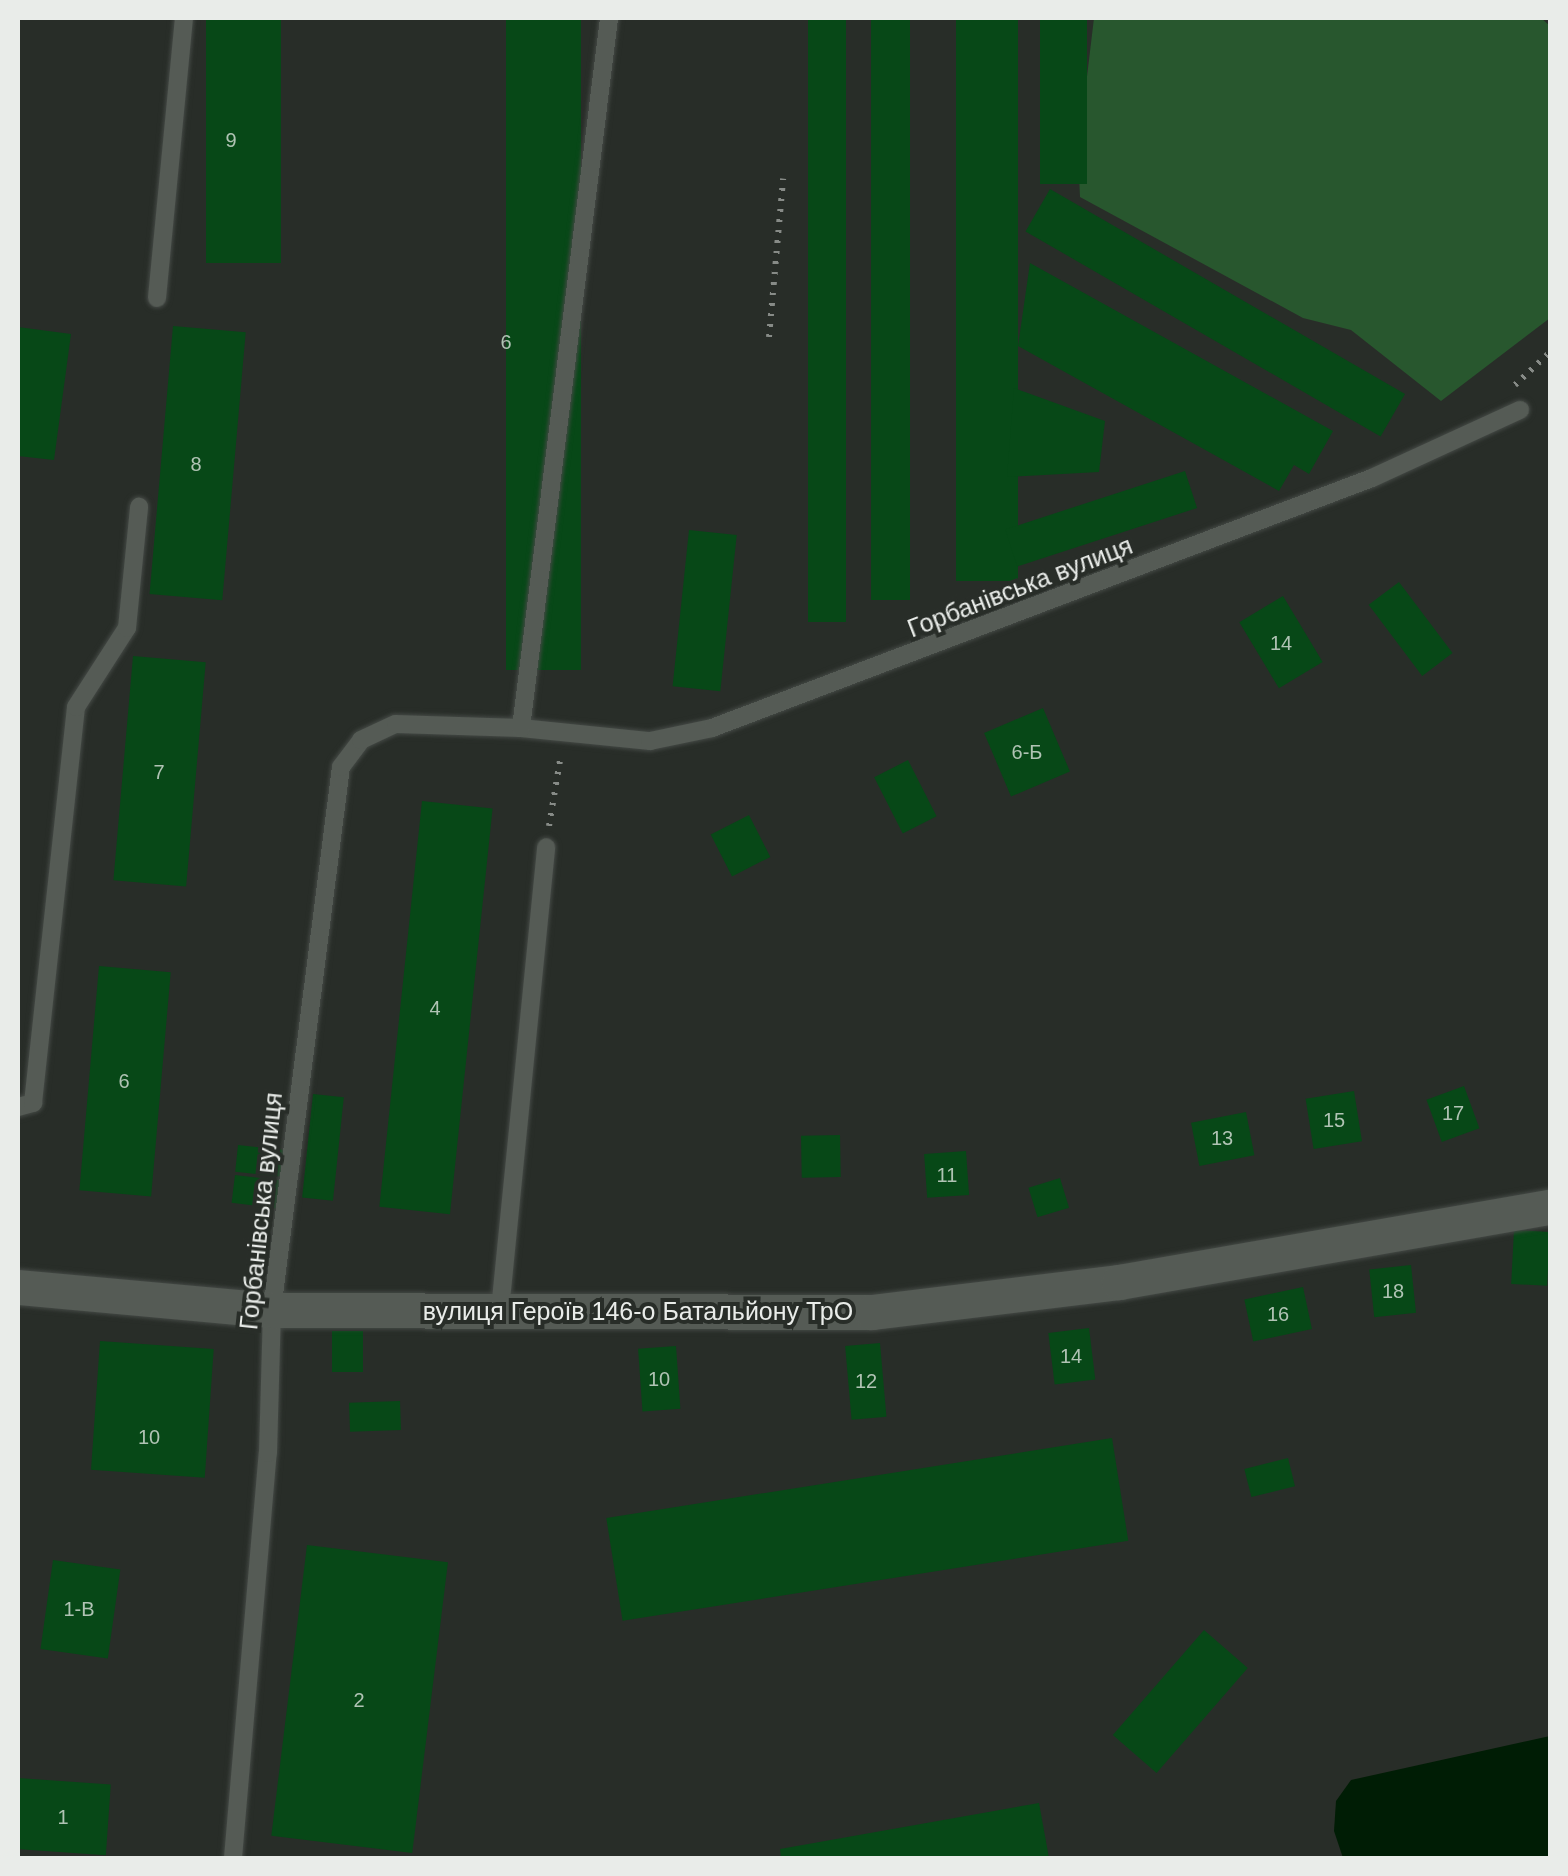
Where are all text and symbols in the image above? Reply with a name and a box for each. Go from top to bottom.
house number: 9 [225,128,237,152]
house number: 6 [500,330,512,354]
house number: 8 [190,452,202,476]
street label: Горбанівська вулиця [903,530,1137,644]
house number: 14 [1270,631,1292,655]
house number: 6-Б [1012,740,1042,764]
house number: 7 [153,760,165,784]
house number: 4 [429,996,441,1020]
house number: 6 [118,1069,130,1093]
street label: Горбанівська вулиця [234,1091,288,1331]
house number: 17 [1442,1101,1464,1125]
house number: 15 [1323,1108,1345,1132]
house number: 13 [1211,1126,1233,1150]
house number: 11 [937,1163,957,1187]
house number: 18 [1382,1279,1404,1303]
street label: вулиця Героїв 146-о Батальйону ТрО [423,1296,853,1326]
house number: 16 [1267,1302,1289,1326]
house number: 14 [1060,1344,1082,1368]
house number: 10 [648,1367,670,1391]
house number: 12 [855,1369,877,1393]
house number: 10 [138,1425,160,1449]
house number: 1-В [63,1597,95,1621]
house number: 2 [353,1688,365,1712]
house number: 1 [57,1805,69,1829]

